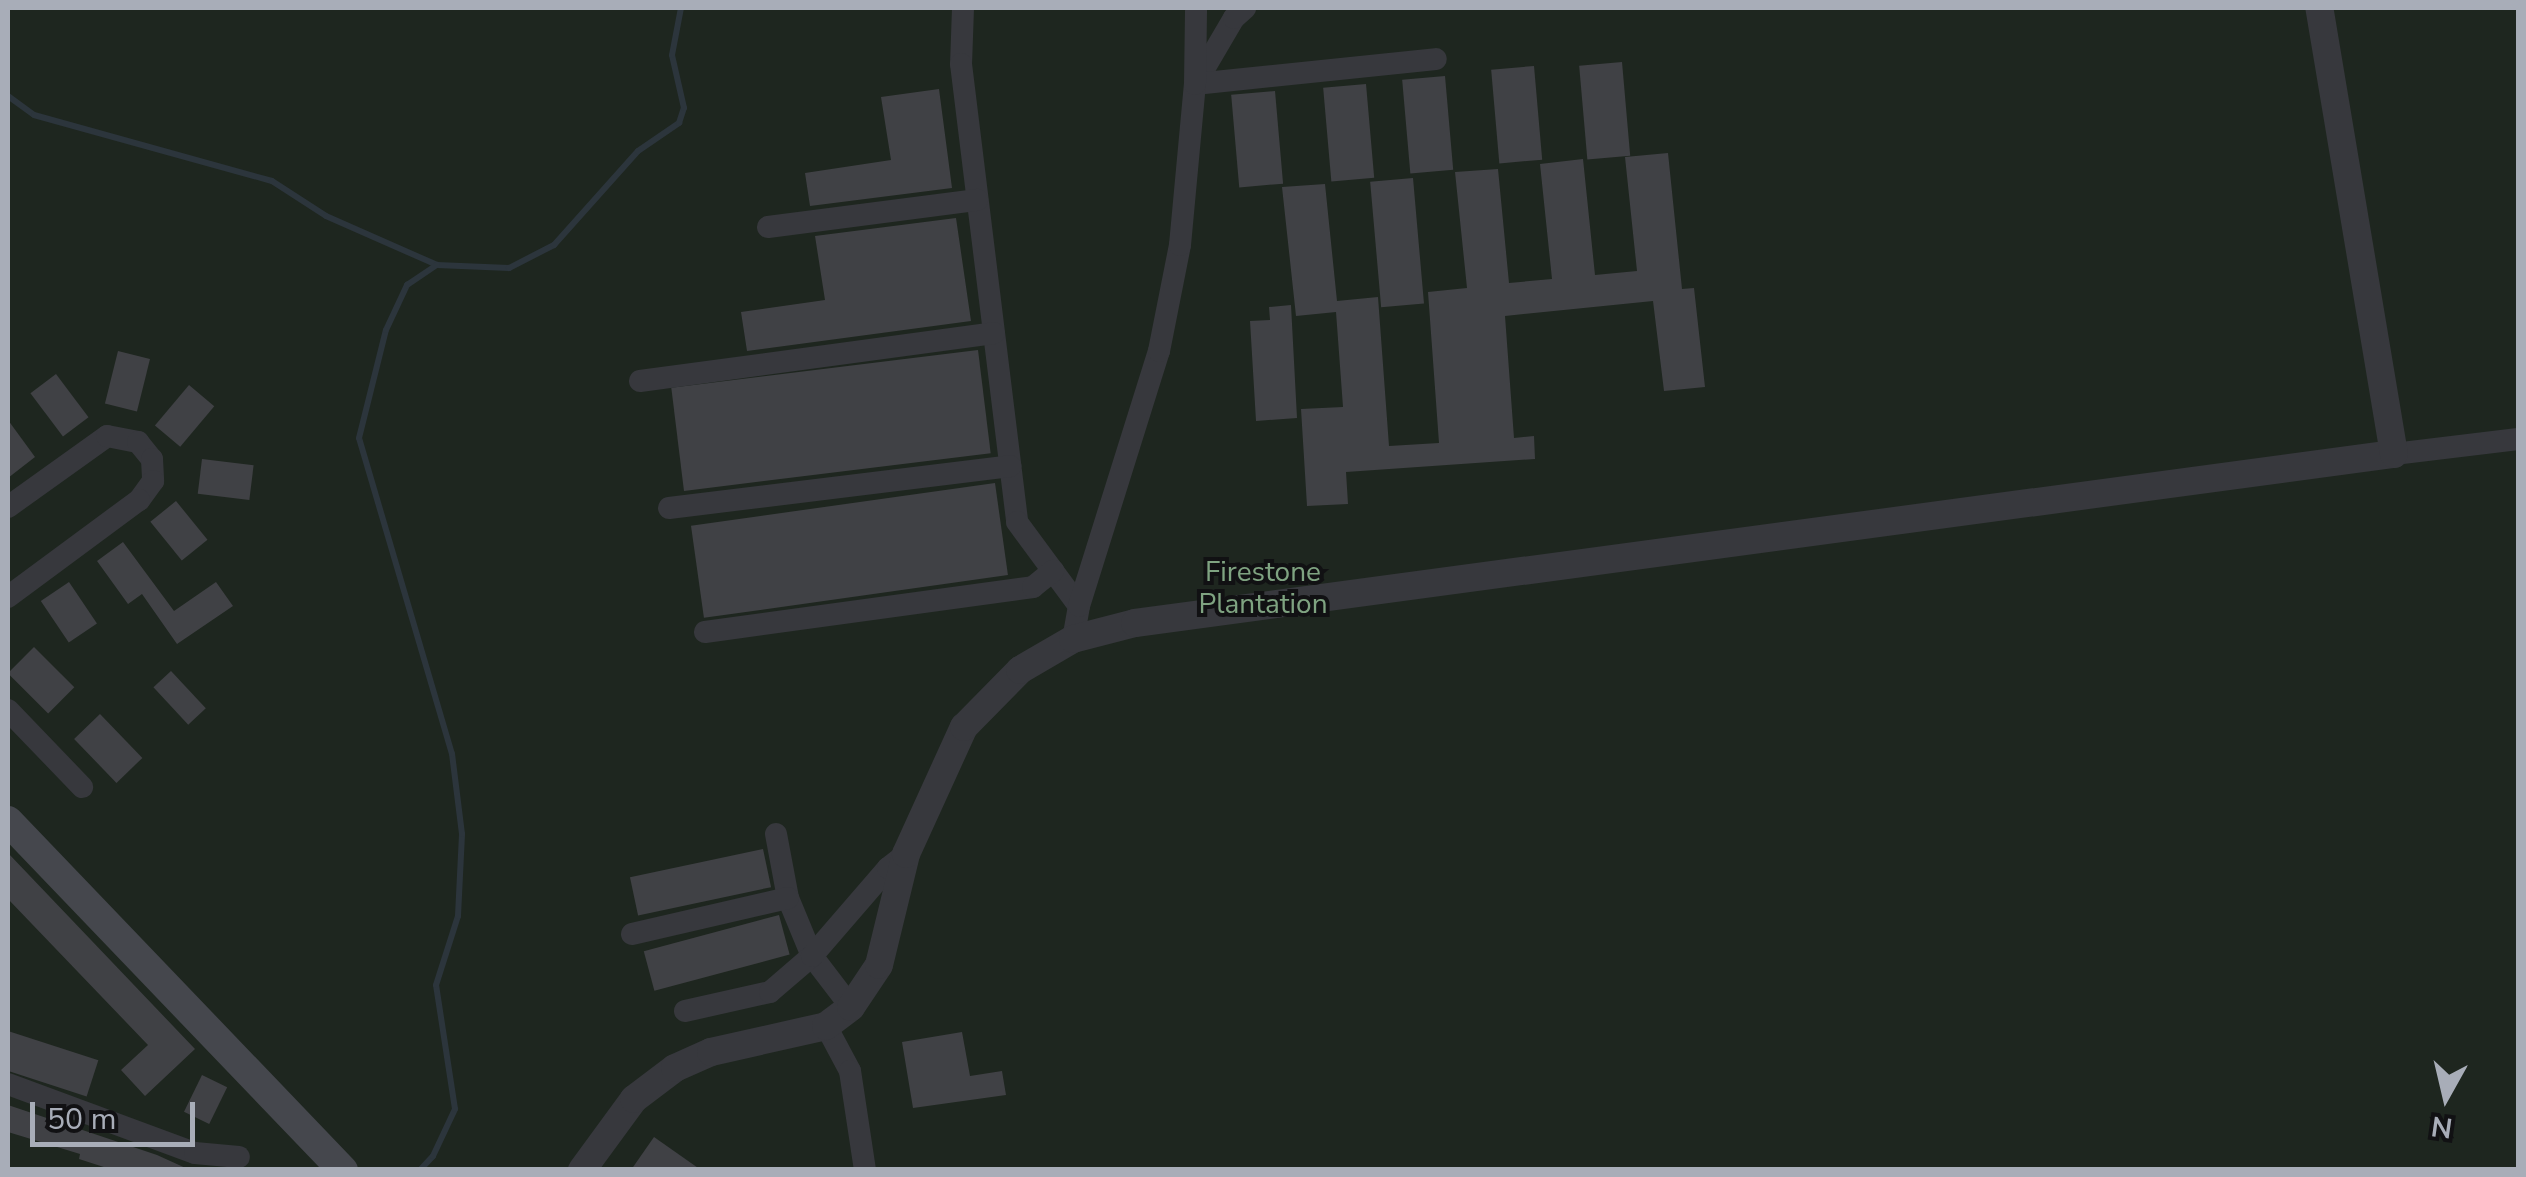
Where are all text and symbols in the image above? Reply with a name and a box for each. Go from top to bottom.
park label: Firestone Plantation [1198,555,1328,621]
north arrow [2396,1047,2496,1147]
scale bar [35,1082,200,1144]
text: 50 m [47,1099,116,1140]
text: N [2429,1106,2455,1147]

